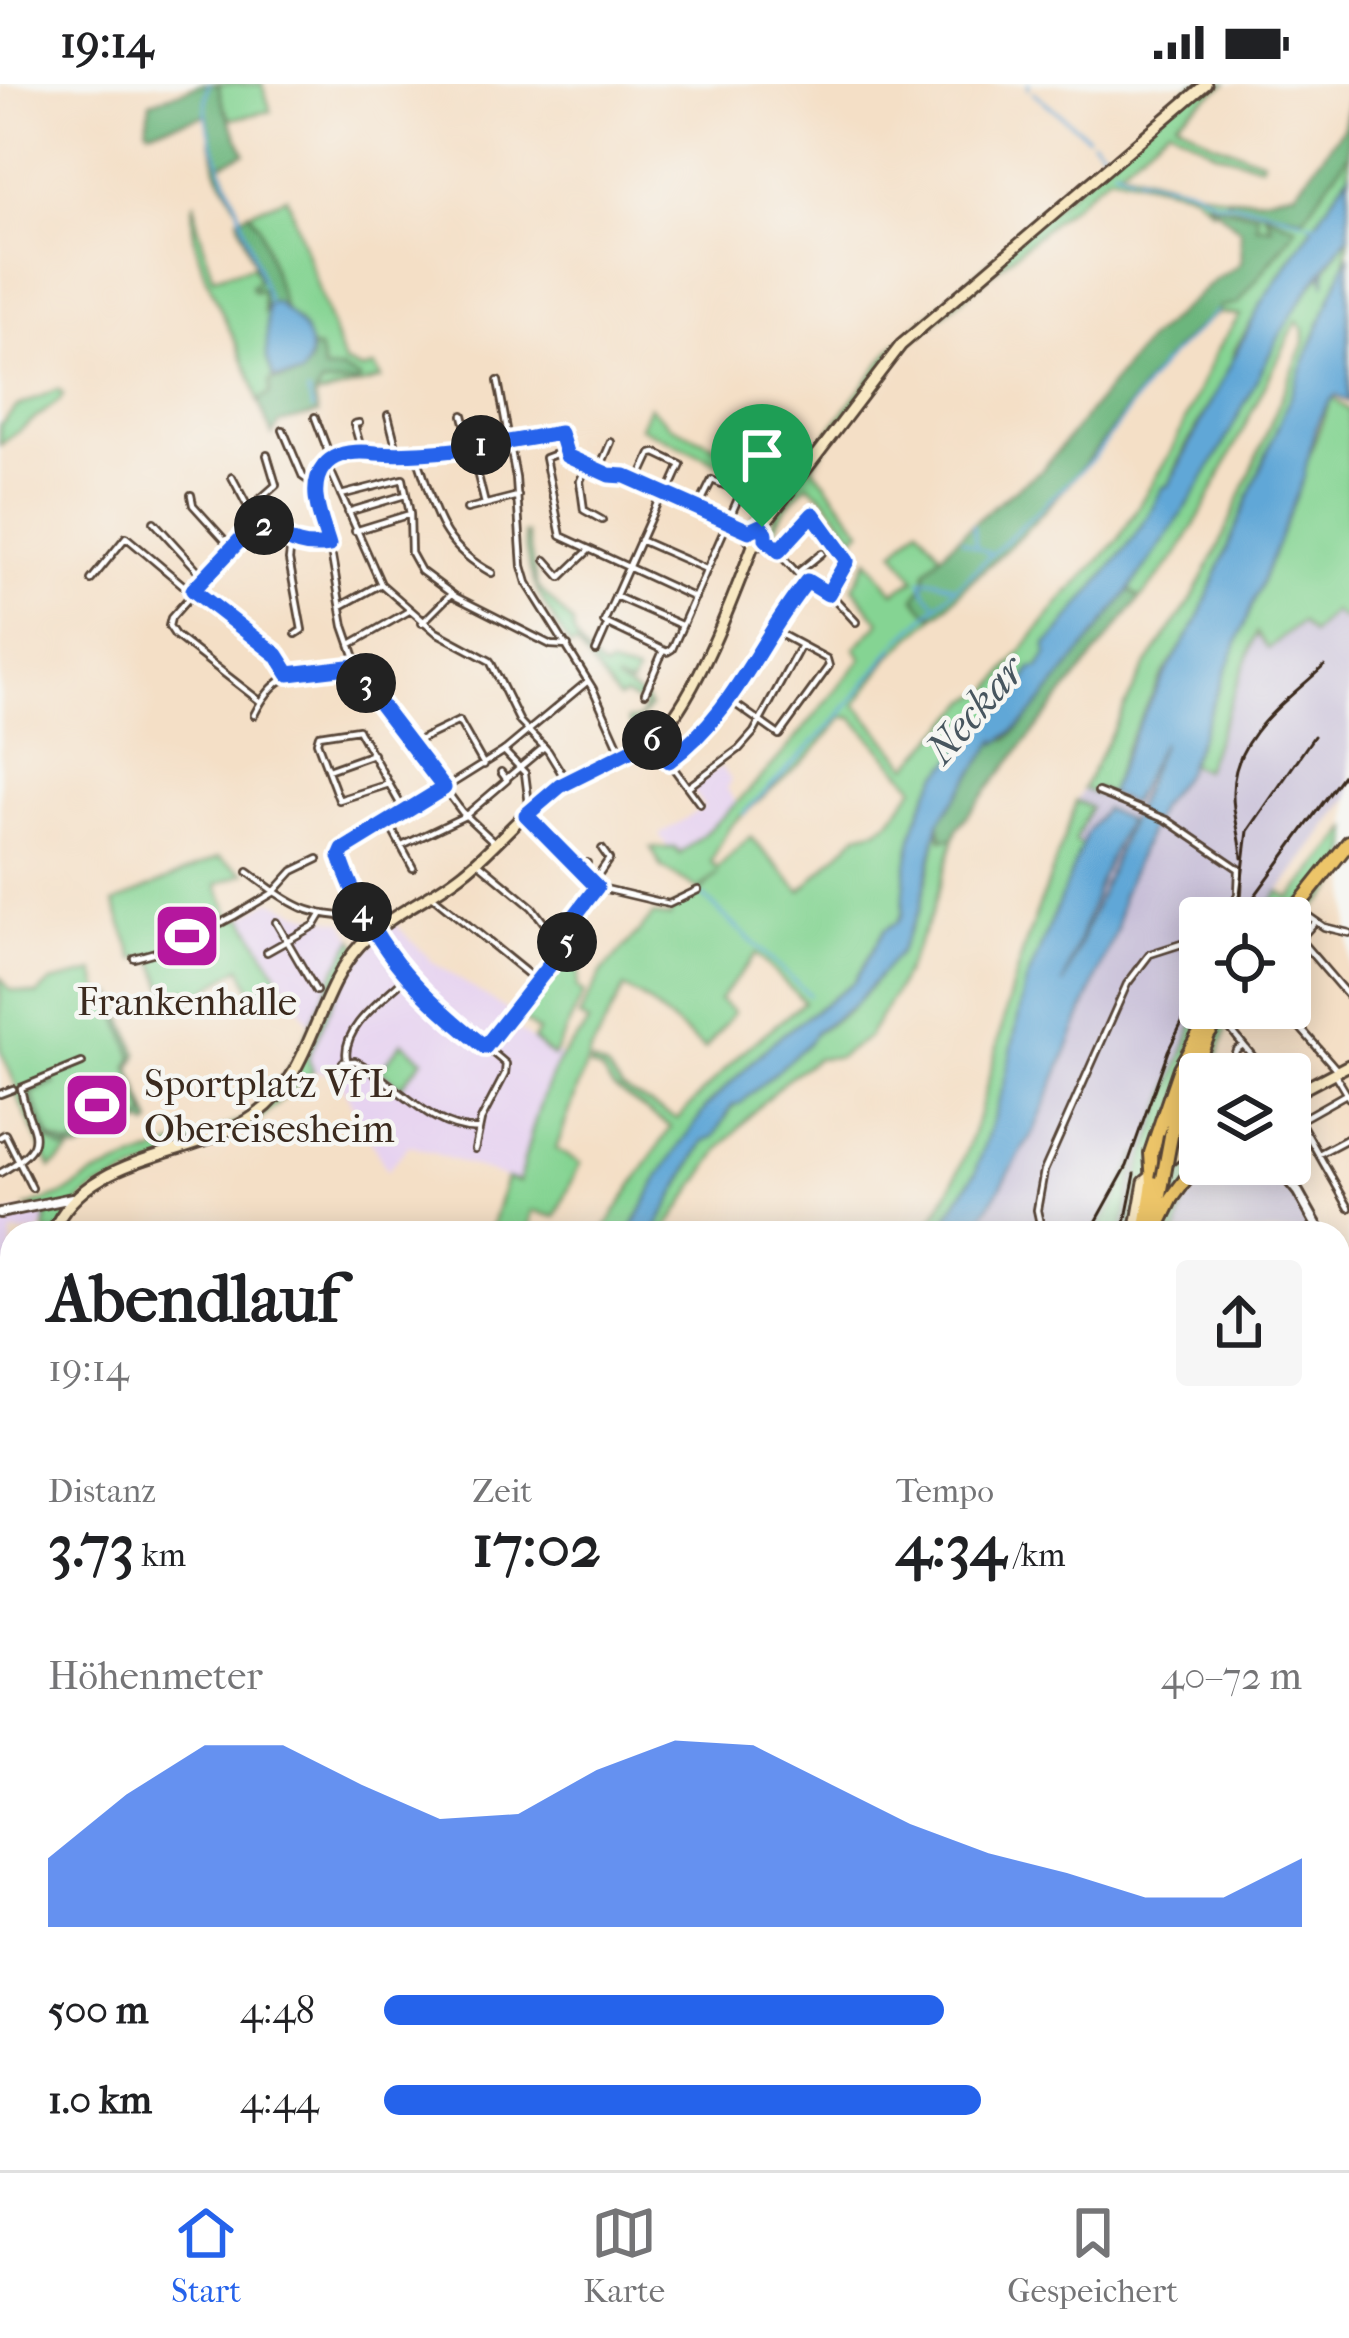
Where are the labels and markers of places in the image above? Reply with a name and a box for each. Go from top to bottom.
pin [711,404,813,527]
pin: 1 [451,415,511,475]
pin: 2 [234,495,294,555]
pin: 3 [336,653,396,713]
pin: 6 [622,710,682,770]
pin: 4 [332,882,392,942]
sports icon: Frankenhalle [152,901,222,971]
pin: 5 [537,912,597,972]
place label: Frankenhalle [77,979,297,1025]
place label: Sportplatz VfL Obereisesheim [144,1061,395,1152]
sports icon: Sportplatz VfL Obereisesheim [62,1070,132,1140]

